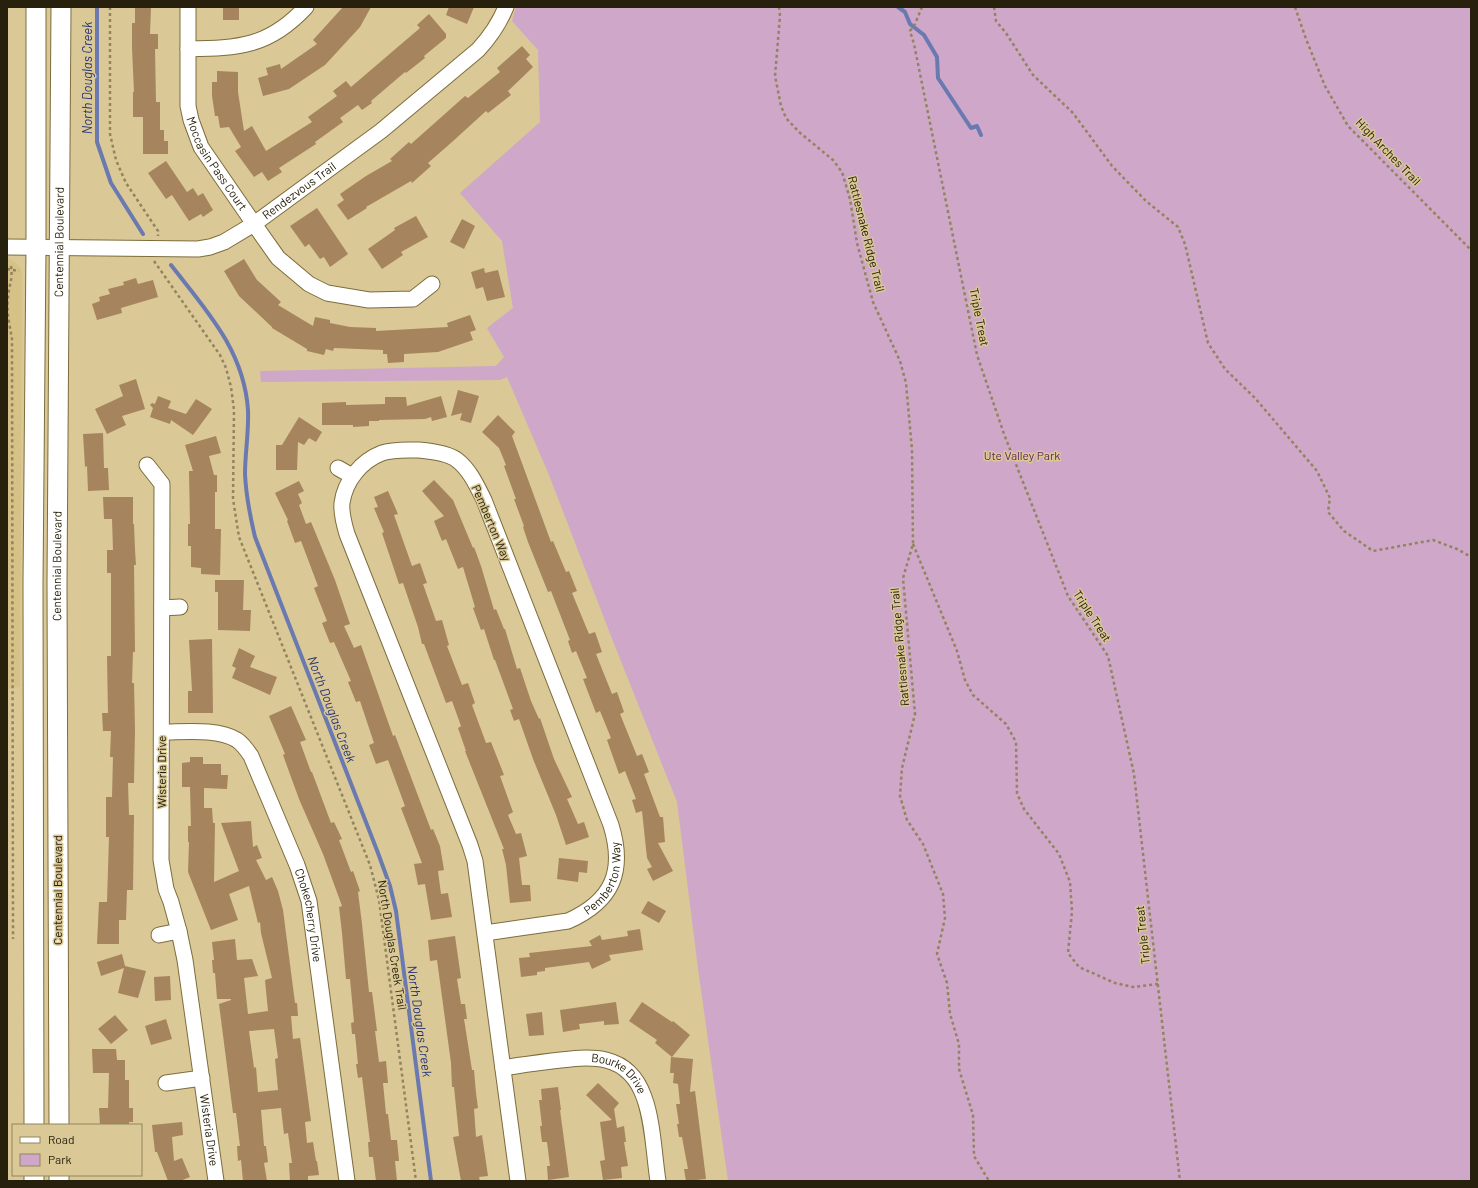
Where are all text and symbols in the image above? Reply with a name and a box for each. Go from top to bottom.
water label: North Douglas Creek [79,21,95,134]
street label: Moccasin Pass Court [184,114,251,213]
street label: High Arches Trail [1353,115,1424,188]
street label: Rendezvous Trail [259,159,338,222]
street label: Rattlesnake Ridge Trail [846,174,888,293]
street label: Centennial Boulevard [51,187,66,297]
street label: Triple Treat [967,286,992,347]
park label: Ute Valley Park [984,448,1060,462]
street label: Pemberton Way [470,482,515,563]
street label: Centennial Boulevard [49,511,64,621]
street label: Rattlesnake Ridge Trail [887,587,911,707]
street label: Triple Treat [1071,587,1115,644]
water label: North Douglas Creek [304,654,360,765]
street label: Wisteria Drive [154,736,168,808]
street label: Centennial Boulevard [50,835,64,945]
street label: Pemberton Way [581,841,623,917]
street label: Chokecherry Drive [293,867,325,963]
street label: North Douglas Creek Trail [376,879,410,1011]
street label: Triple Treat [1132,905,1152,965]
water label: North Douglas Creek [404,964,436,1079]
street label: Bourke Drive [591,1050,650,1096]
street label: Wisteria Drive [198,1093,222,1167]
legend [12,1124,142,1176]
text: Road [48,1132,75,1146]
text: Park [48,1152,72,1166]

